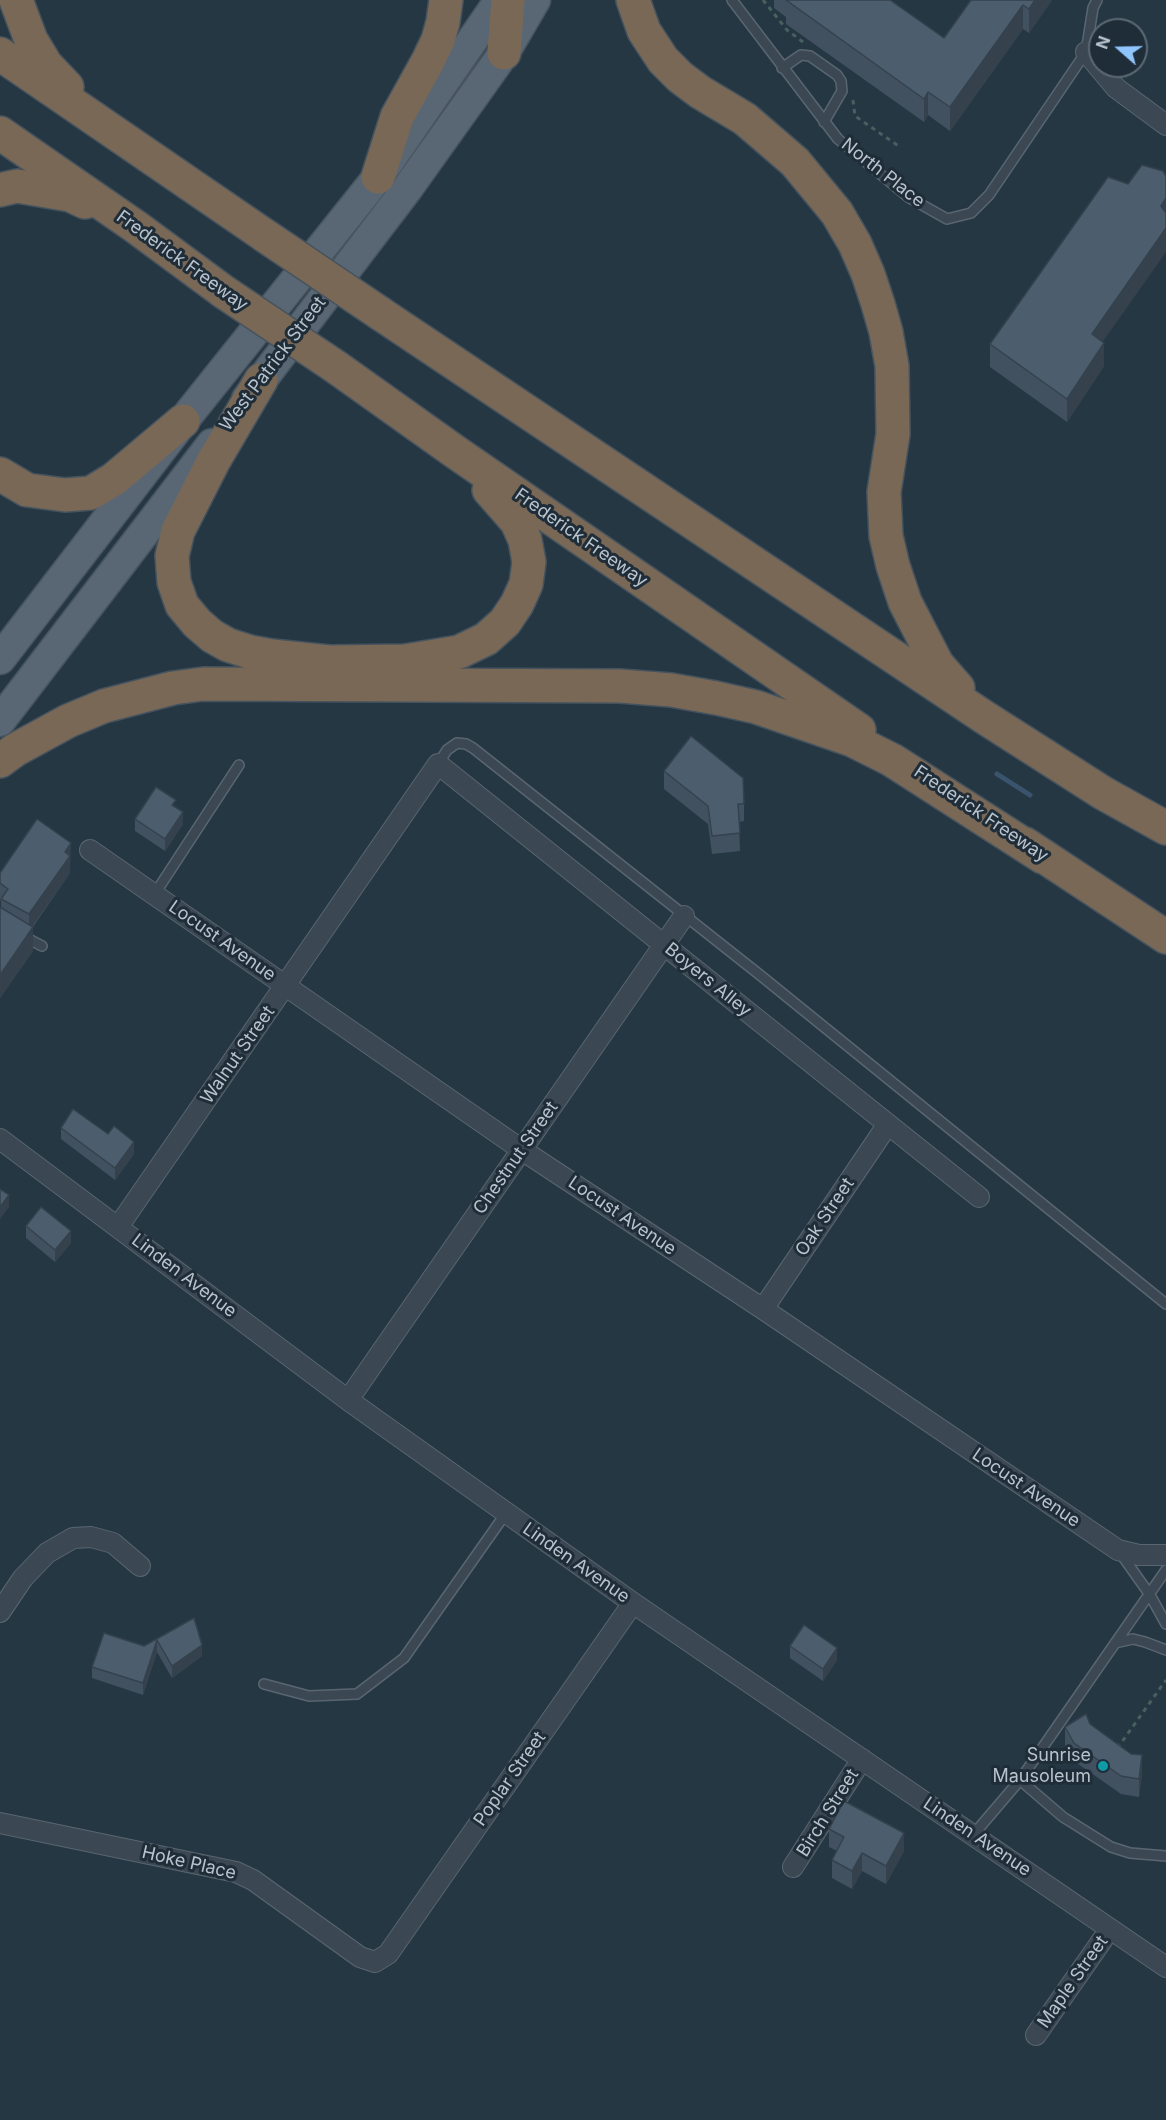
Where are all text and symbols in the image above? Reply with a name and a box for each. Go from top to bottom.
north arrow [1088,18,1148,78]
text: N [1091,33,1114,52]
street label: North Place [837,134,929,212]
street label: Frederick Freeway [112,206,252,316]
street label: West Patrick Street [215,293,331,435]
street label: Frederick Freeway [510,484,652,592]
street label: Frederick Freeway [910,761,1052,867]
street label: Locust Avenue [164,896,280,986]
street label: Boyers Alley [660,939,756,1021]
street label: Walnut Street [196,1002,280,1108]
street label: Chestnut Street [469,1097,563,1219]
street label: Locust Avenue [564,1172,680,1260]
street label: Oak Street [791,1174,859,1260]
street label: Linden Avenue [127,1230,241,1322]
street label: Locust Avenue [968,1444,1084,1532]
street label: Linden Avenue [518,1518,634,1608]
street label: Poplar Street [470,1728,550,1830]
place label: Sunrise Mausoleum [992,1745,1091,1788]
marker: Sunrise Mausoleum [1096,1759,1110,1773]
street label: Birch Street [793,1765,863,1861]
street label: Linden Avenue [919,1793,1035,1881]
street label: Hoke Place [140,1842,238,1884]
street label: Maple Street [1033,1932,1113,2032]

